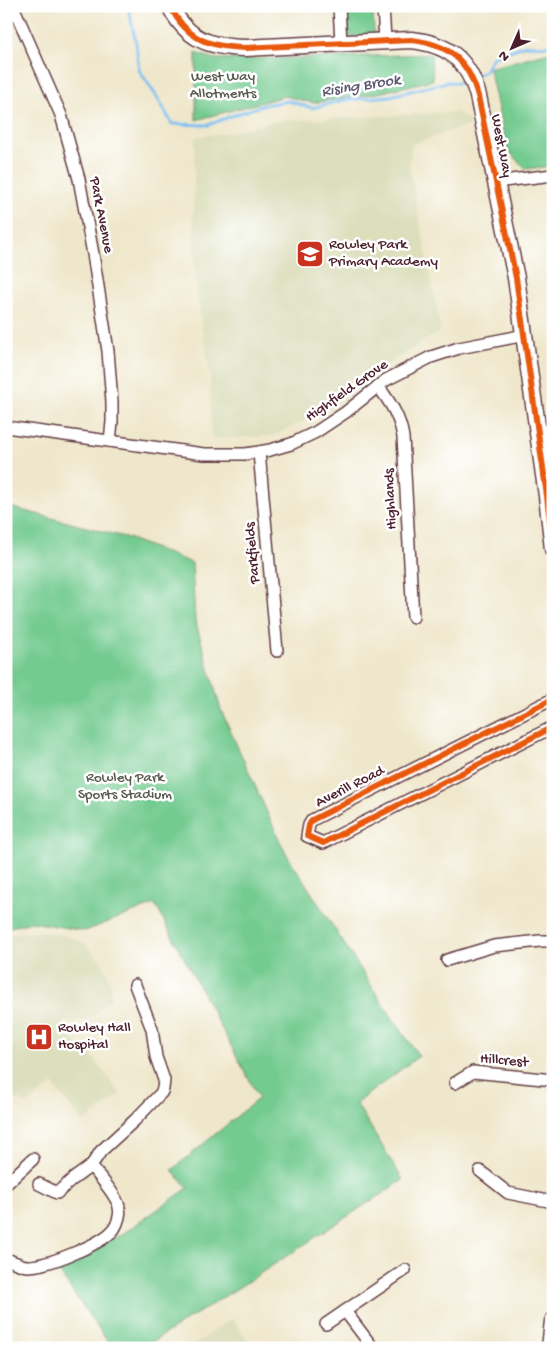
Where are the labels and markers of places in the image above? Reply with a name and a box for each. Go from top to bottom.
place label: Rowley Park Primary Academy [328,236,439,271]
school or university icon: Rowley Park Primary Academy [295,239,325,269]
place label: Rowley Hall Hospital [58,1019,131,1054]
hospital icon: Rowley Hall Hospital [24,1022,54,1052]

